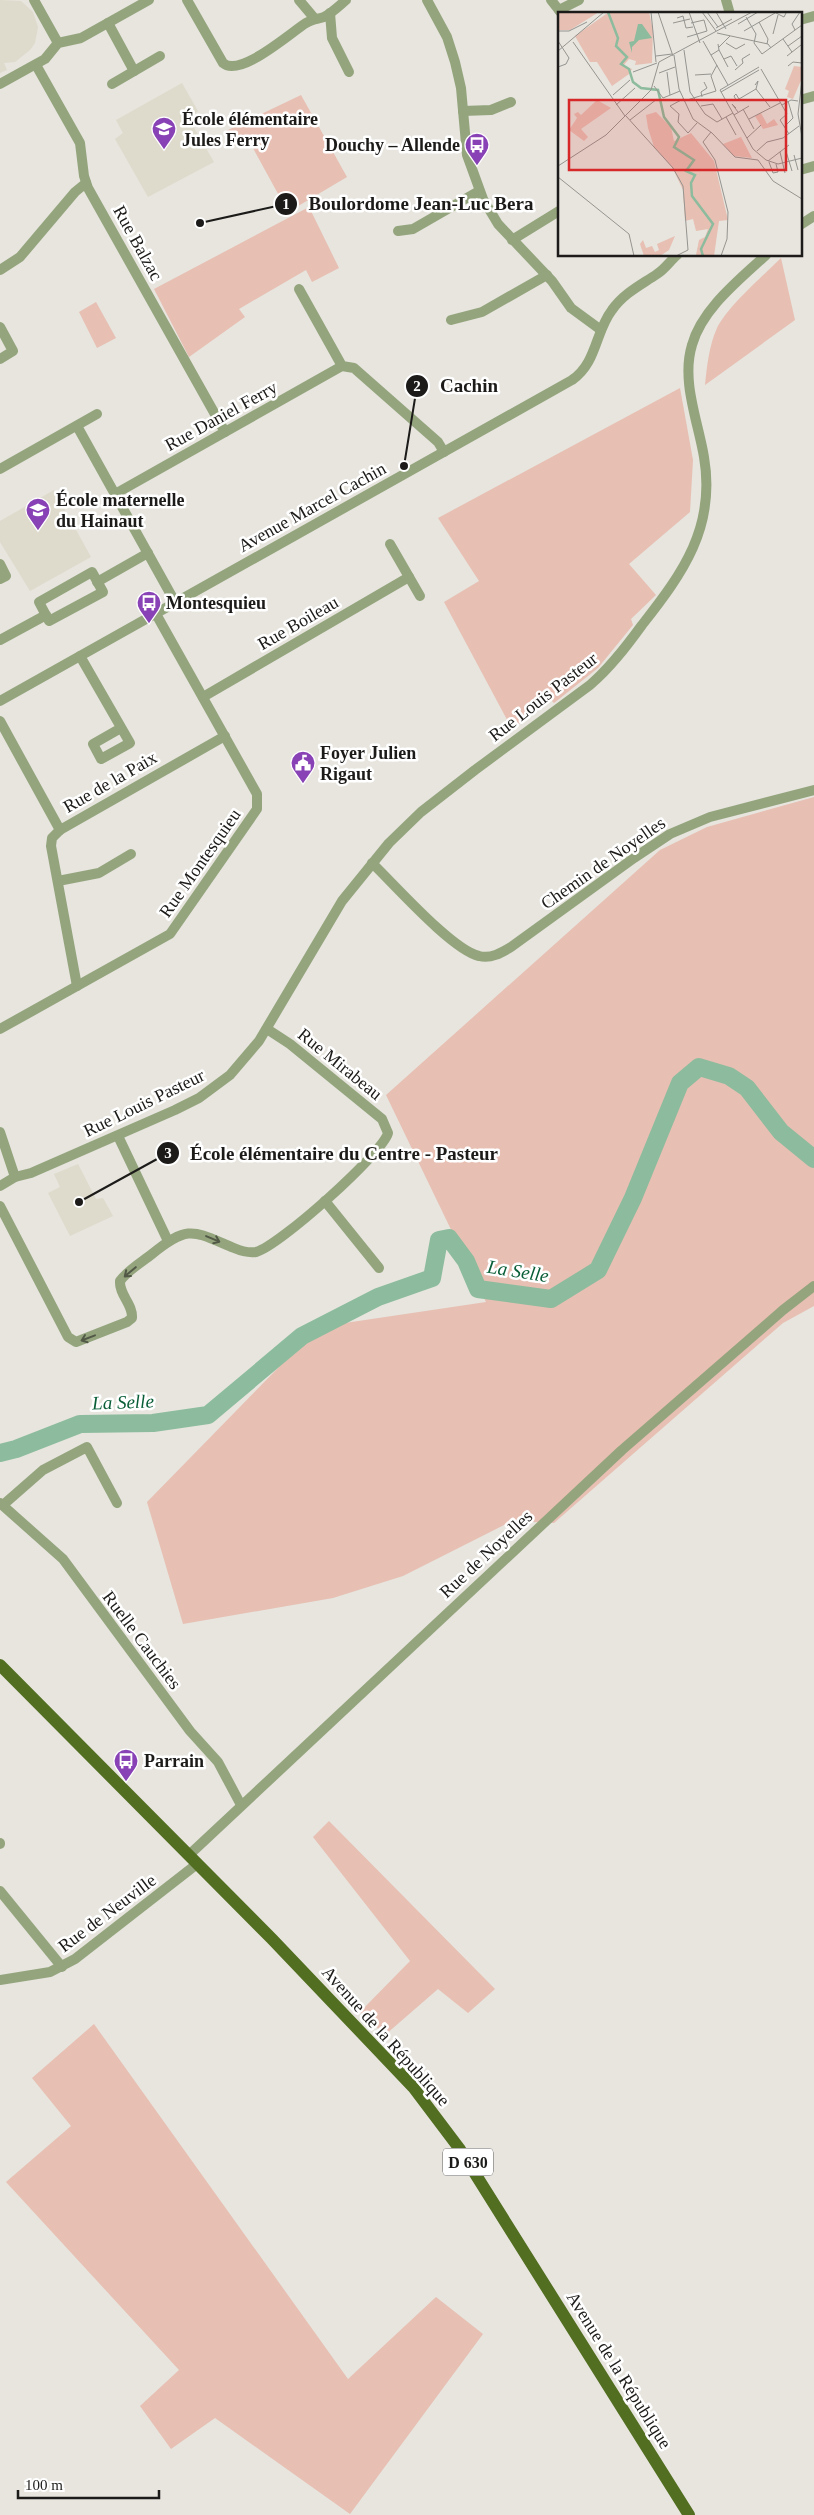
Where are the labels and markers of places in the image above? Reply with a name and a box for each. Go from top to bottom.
place label: École élémentaire Jules Ferry [182,108,318,150]
school or university icon: École élémentaire Jules Ferry [151,116,177,150]
bus stop icon: Douchy – Allende [464,132,490,166]
place label: Douchy – Allende [325,135,460,155]
callout: Boulordome Jean-Luc Bera [274,187,544,221]
callout: Cachin [404,369,508,403]
place label: École maternelle du Hainaut [56,489,184,531]
school or university icon: École maternelle du Hainaut [25,497,51,531]
bus stop icon: Montesquieu [136,590,162,624]
place label: Montesquieu [166,593,266,613]
place label: Foyer Julien Rigaut [320,743,416,784]
public building icon: Foyer Julien Rigaut [290,750,316,784]
callout: École élémentaire du Centre - Pasteur [155,1136,508,1170]
bus stop icon: Parrain [113,1748,139,1782]
place label: Parrain [144,1751,204,1771]

